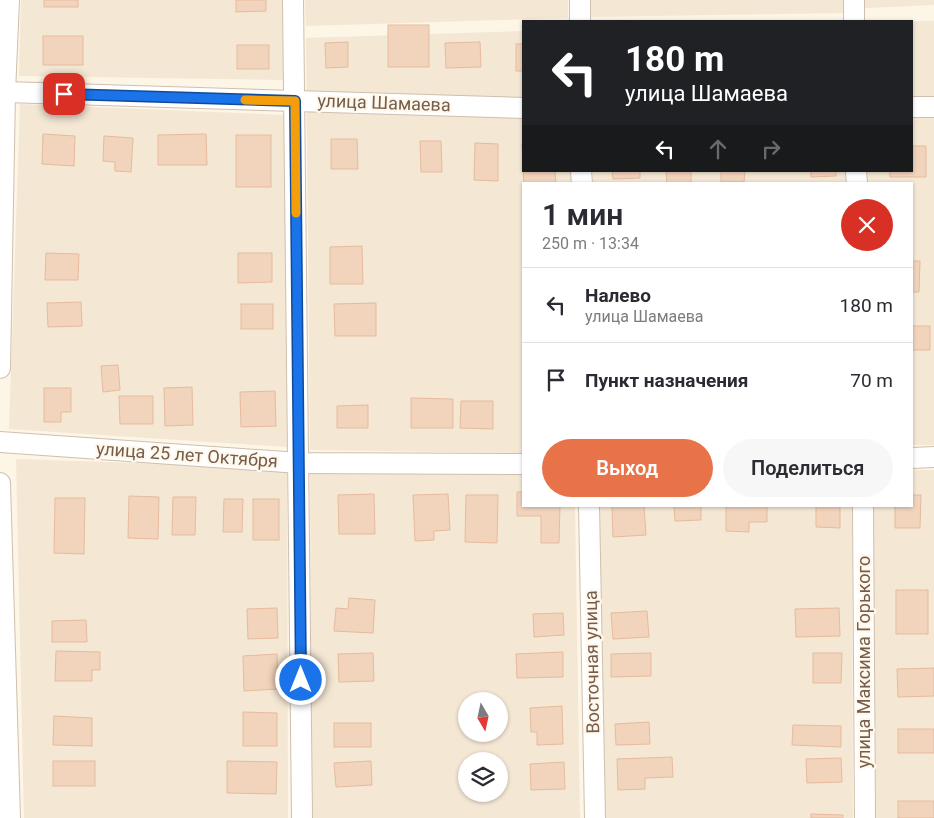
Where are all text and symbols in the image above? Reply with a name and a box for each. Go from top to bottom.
text: 180 m [625,39,724,80]
icon: left [542,40,607,105]
pin [43,73,85,115]
icon: arrive [50,80,78,108]
text: улица Шамаева [625,81,788,106]
street label: улица Шамаева [317,90,451,115]
icon: left [651,135,679,163]
icon: ahead [704,135,732,163]
icon: right [757,135,785,163]
text: 1 мин [542,197,623,232]
button: close [841,199,893,251]
text: 250 m · 13:34 [542,234,639,253]
text: Налево [585,284,651,307]
icon: left [542,291,570,319]
text: 180 m [840,294,893,317]
text: улица Шамаева [585,307,704,326]
icon: arrive [542,366,570,394]
text: Пункт назначения [585,369,748,392]
text: 70 m [850,369,893,392]
street label: улица 25 лет Октября [96,438,279,471]
button: Выход [542,439,713,497]
button: Поделиться [723,439,893,497]
street label: улица Максима Горького [853,556,874,768]
street label: Восточная улица [580,590,603,734]
position arrow [274,653,326,705]
north arrow [458,692,508,742]
map controls [458,692,508,802]
button: layers [458,752,508,802]

